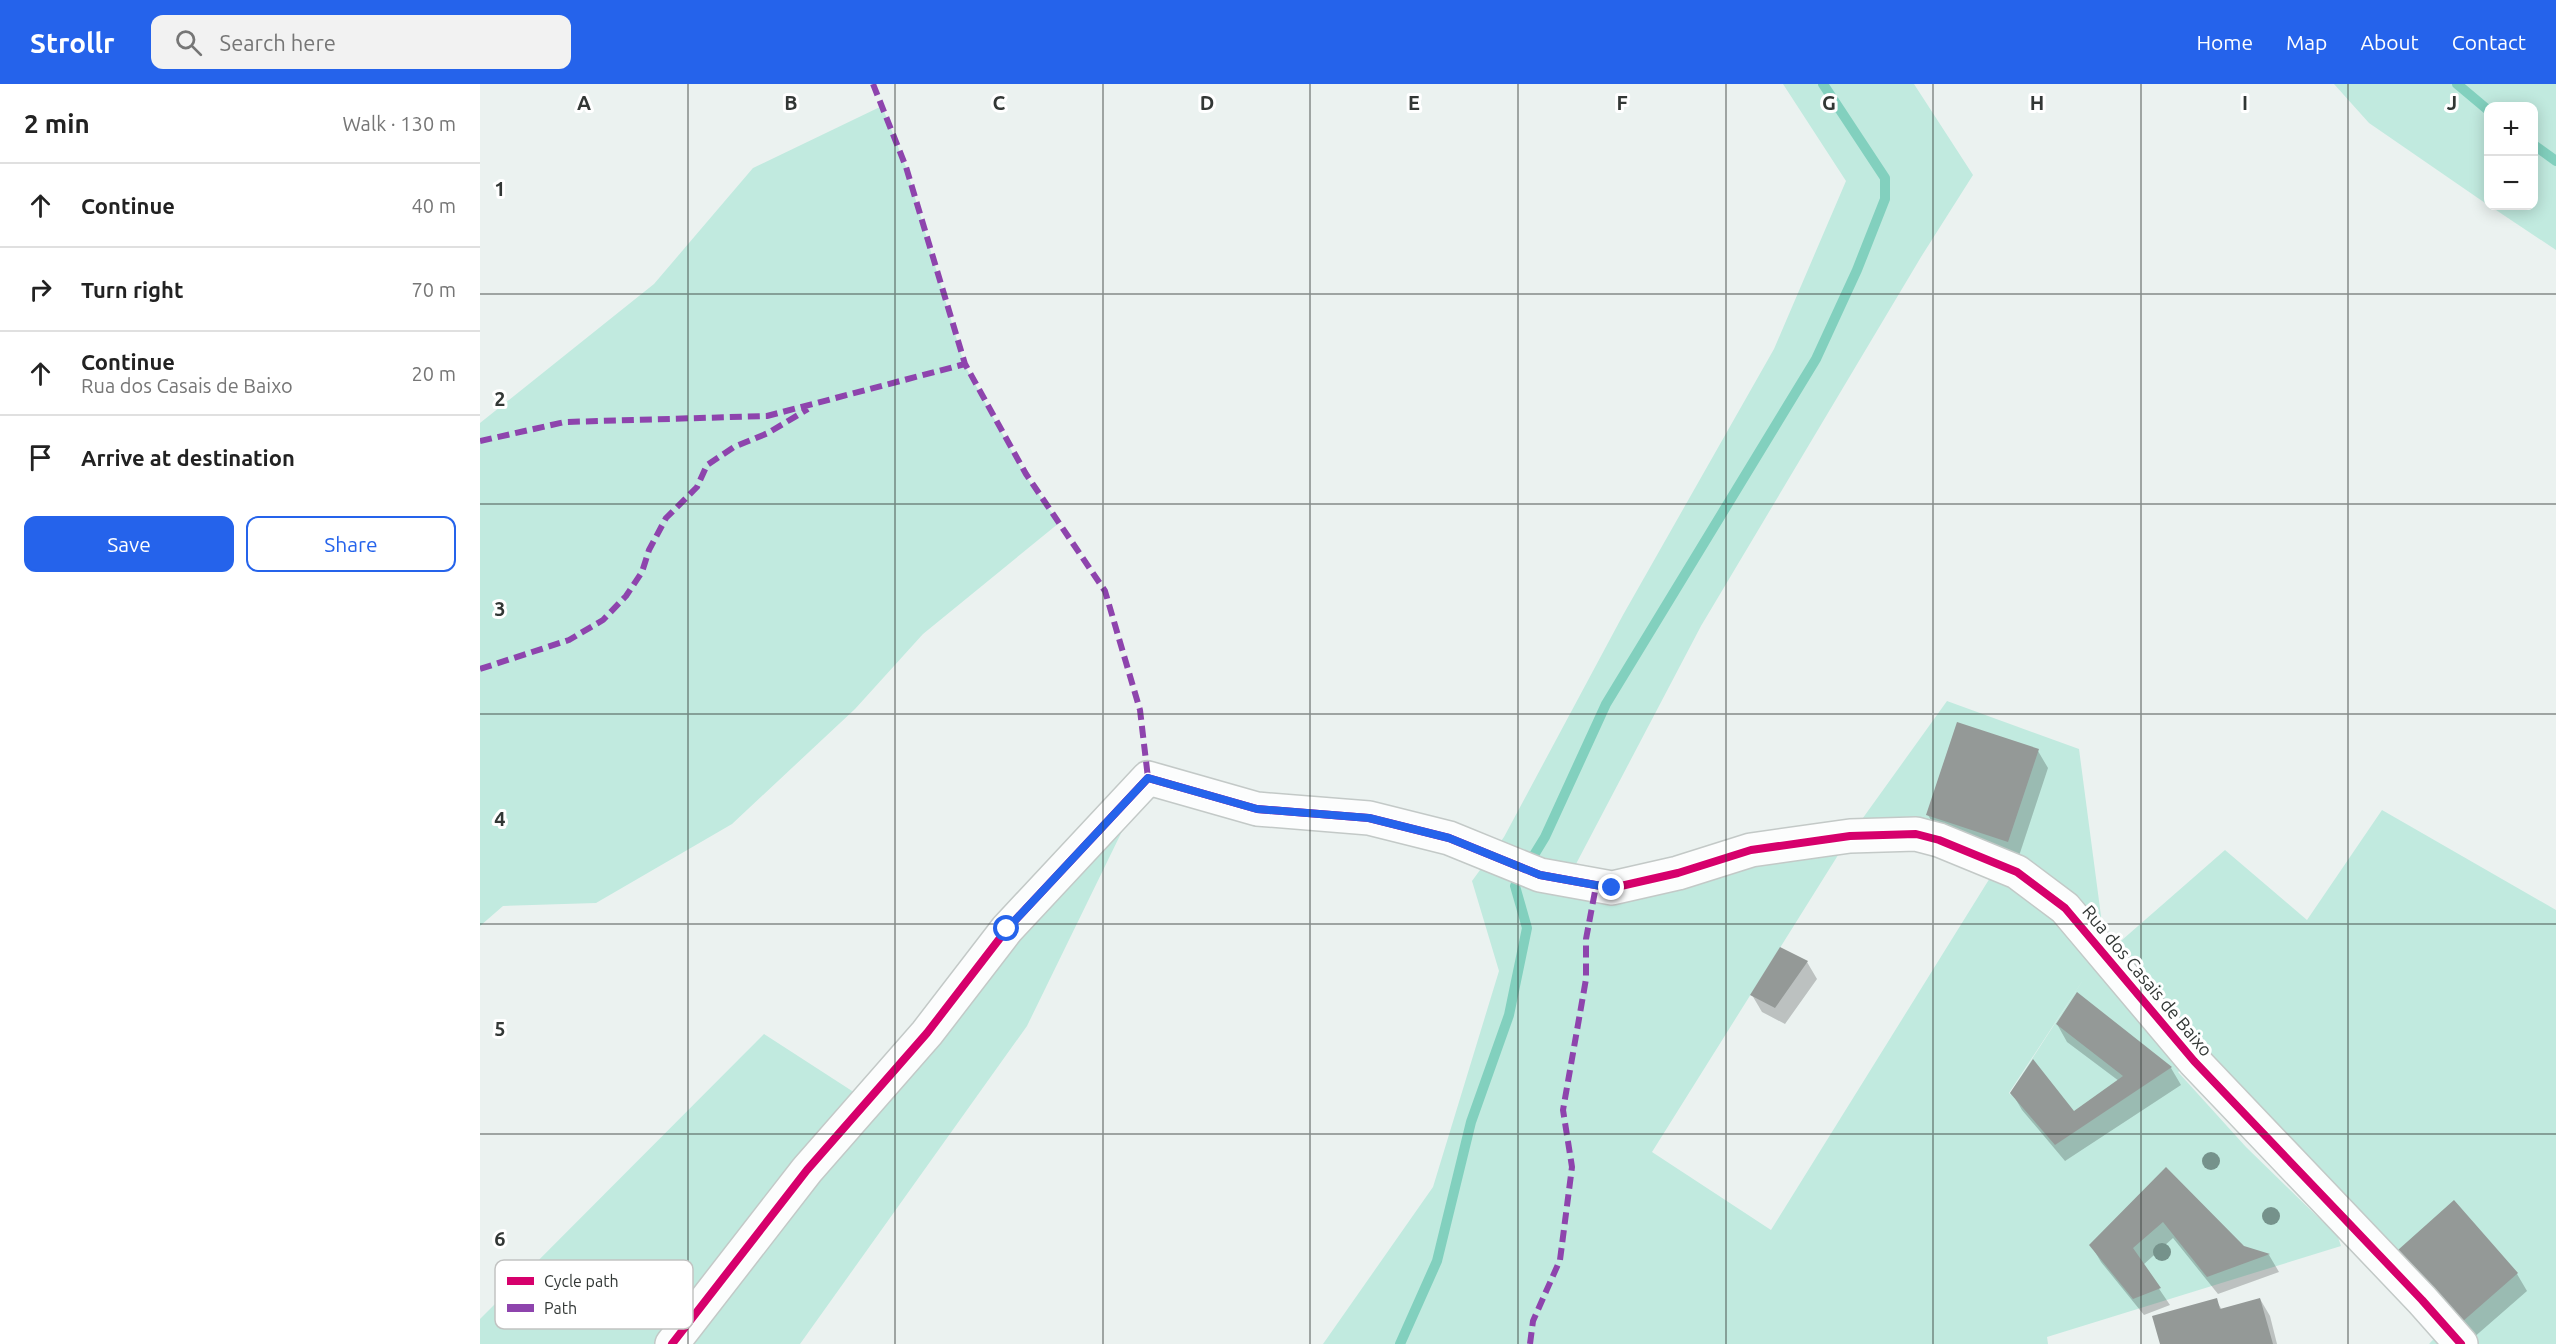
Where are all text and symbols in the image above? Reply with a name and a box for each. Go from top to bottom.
search box [151,15,571,69]
icon: search [172,26,205,59]
text: Strollr [30,27,115,58]
text: Search here [220,30,336,55]
text: Home [2196,30,2253,54]
text: Map [2286,30,2327,54]
text: About [2360,30,2419,54]
text: Contact [2452,30,2526,54]
text: A [577,91,591,114]
text: B [784,91,798,114]
text: C [993,91,1006,114]
text: D [1200,91,1214,114]
text: E [1408,91,1420,114]
text: F [1616,91,1628,114]
text: G [1822,91,1836,114]
text: H [2030,91,2044,114]
text: I [2242,91,2248,114]
text: J [2447,91,2457,114]
map controls [2484,102,2538,210]
button: + [2484,102,2538,156]
text: 2 min [24,109,90,138]
text: Walk · 130 m [343,112,456,135]
button: − [2484,156,2538,210]
text: 1 [494,177,506,200]
icon: ahead [24,189,57,222]
text: Continue [81,193,175,218]
text: 40 m [412,194,456,217]
icon: right [24,273,57,306]
text: Turn right [81,277,183,302]
text: 70 m [412,278,456,301]
text: Continue [81,349,175,374]
icon: ahead [24,357,57,390]
text: 20 m [412,362,456,385]
text: Rua dos Casais de Baixo [81,374,293,397]
text: 2 [494,387,506,410]
icon: arrive [24,441,57,474]
text: Arrive at destination [81,445,295,470]
button: Save [24,516,234,572]
button: Share [246,516,456,572]
text: 3 [494,597,506,620]
text: 4 [494,807,506,830]
route end [1598,874,1624,900]
street label: Rua dos Casais de Baixo [2079,901,2217,1060]
route start [993,915,1019,941]
text: 5 [494,1017,506,1040]
text: 6 [494,1227,506,1250]
legend [495,1260,693,1329]
text: Cycle path [544,1272,619,1290]
text: Path [544,1299,577,1317]

